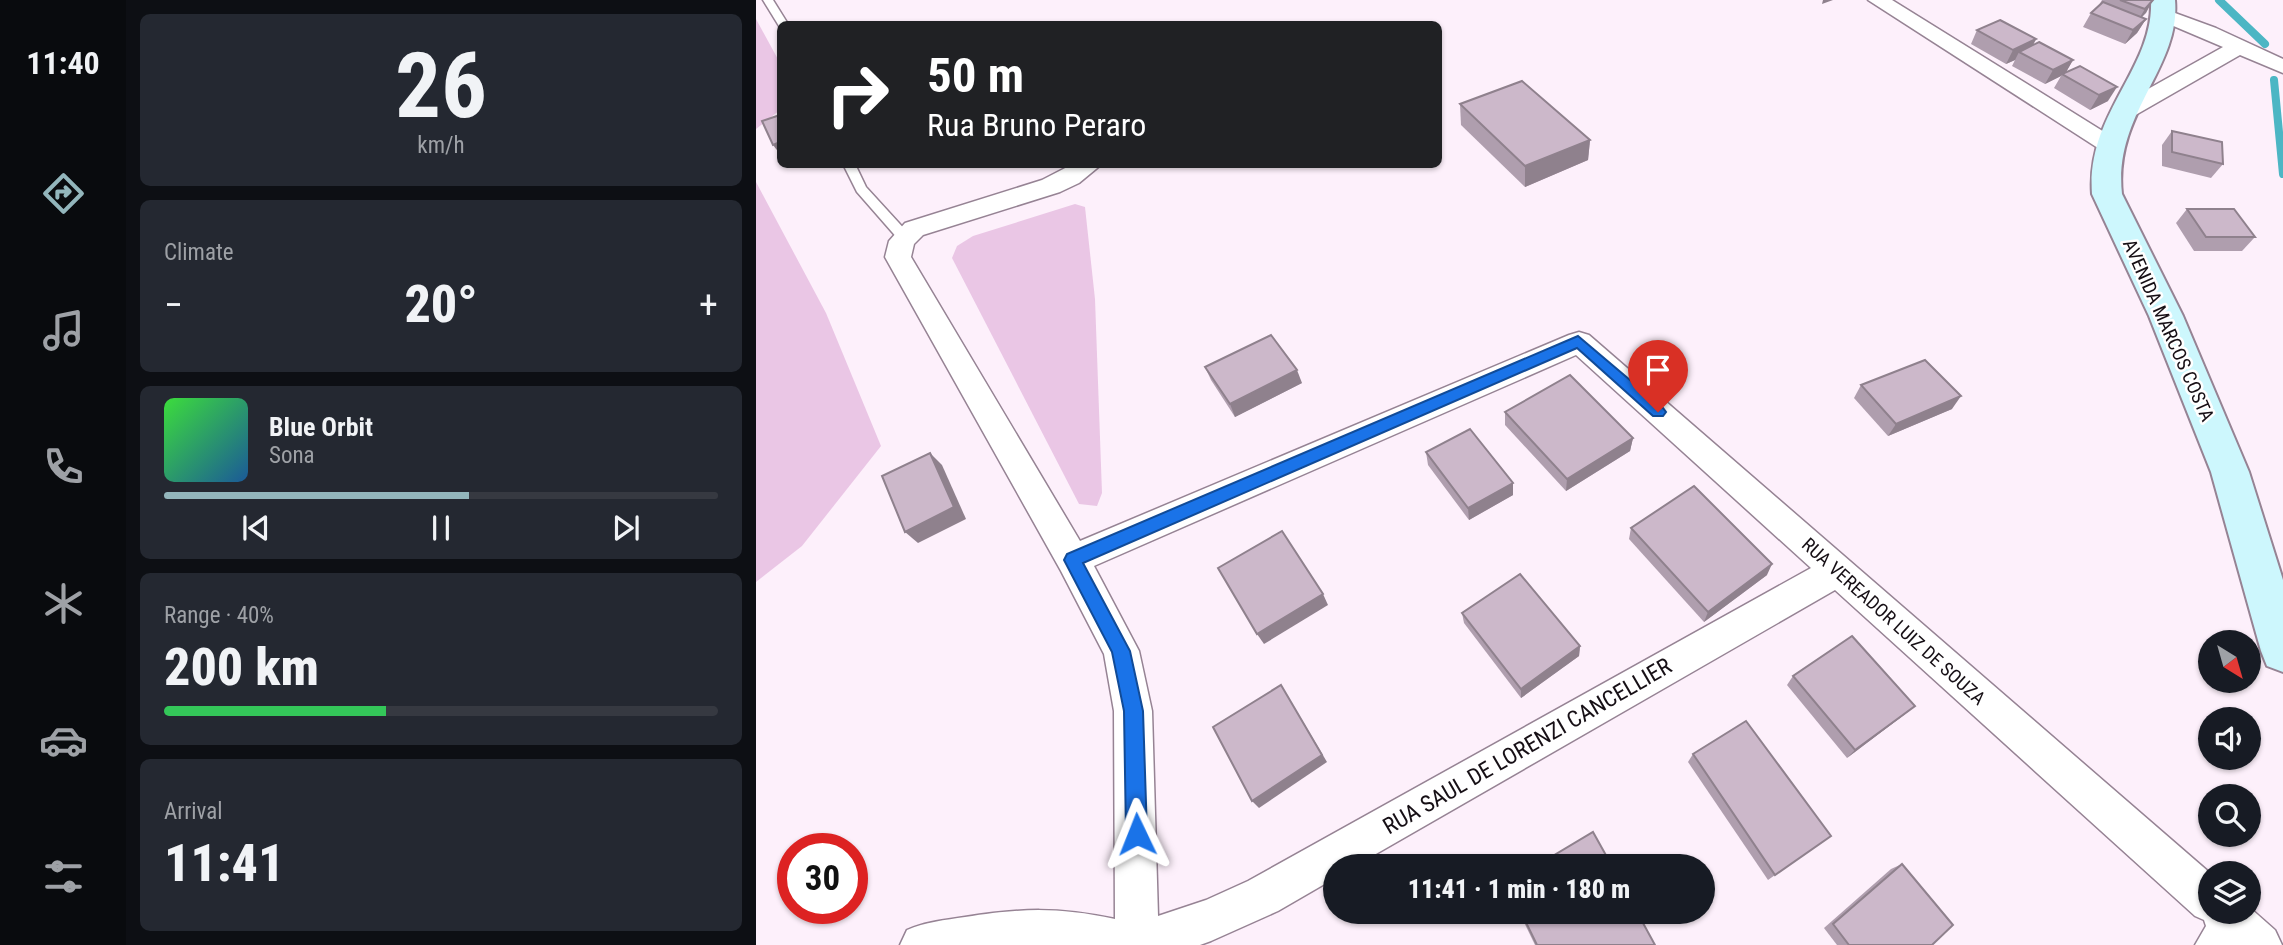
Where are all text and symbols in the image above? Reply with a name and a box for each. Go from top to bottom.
text: 26 [395,33,487,139]
text: 11:40 [26,44,100,82]
text: 50 m [927,47,1024,104]
icon: right [812,49,903,140]
text: Rua Bruno Peraro [927,106,1146,144]
text: km/h [417,132,465,159]
icon: directions [39,169,88,218]
street label: AVENIDA MARCOS COSTA [2118,236,2219,425]
text: Climate [164,239,234,266]
text: 20° [404,274,478,335]
text: − [164,283,183,327]
text: + [699,283,718,327]
icon: music [39,306,88,355]
pin [1628,340,1688,412]
icon: arrive [1639,351,1677,389]
text: Blue Orbit [269,412,373,442]
icon: phone [39,442,88,491]
text: Sona [269,442,315,469]
icon: previous [237,509,275,547]
icon: pause [422,509,460,547]
icon: next [607,509,645,547]
street label: RUA VEREADOR LUIZ DE SOUZA [1797,533,1990,710]
icon: climate [39,579,88,628]
text: Range · 40% [164,602,274,629]
north arrow [2198,630,2261,693]
map controls [2198,630,2261,924]
text: 200 km [164,637,319,698]
street label: RUA SAUL DE LORENZI CANCELLIER [1378,653,1676,840]
button: sound [2198,707,2261,770]
icon: car [39,716,88,765]
button: search [2198,784,2261,847]
position arrow [1100,797,1174,871]
text: Arrival [164,798,223,825]
text: 11:41 [164,833,284,894]
speed limit sign: 30 [777,833,868,924]
icon: filters [39,852,88,901]
button: layers [2198,861,2261,924]
text: 11:41 · 1 min · 180 m [1408,874,1630,904]

